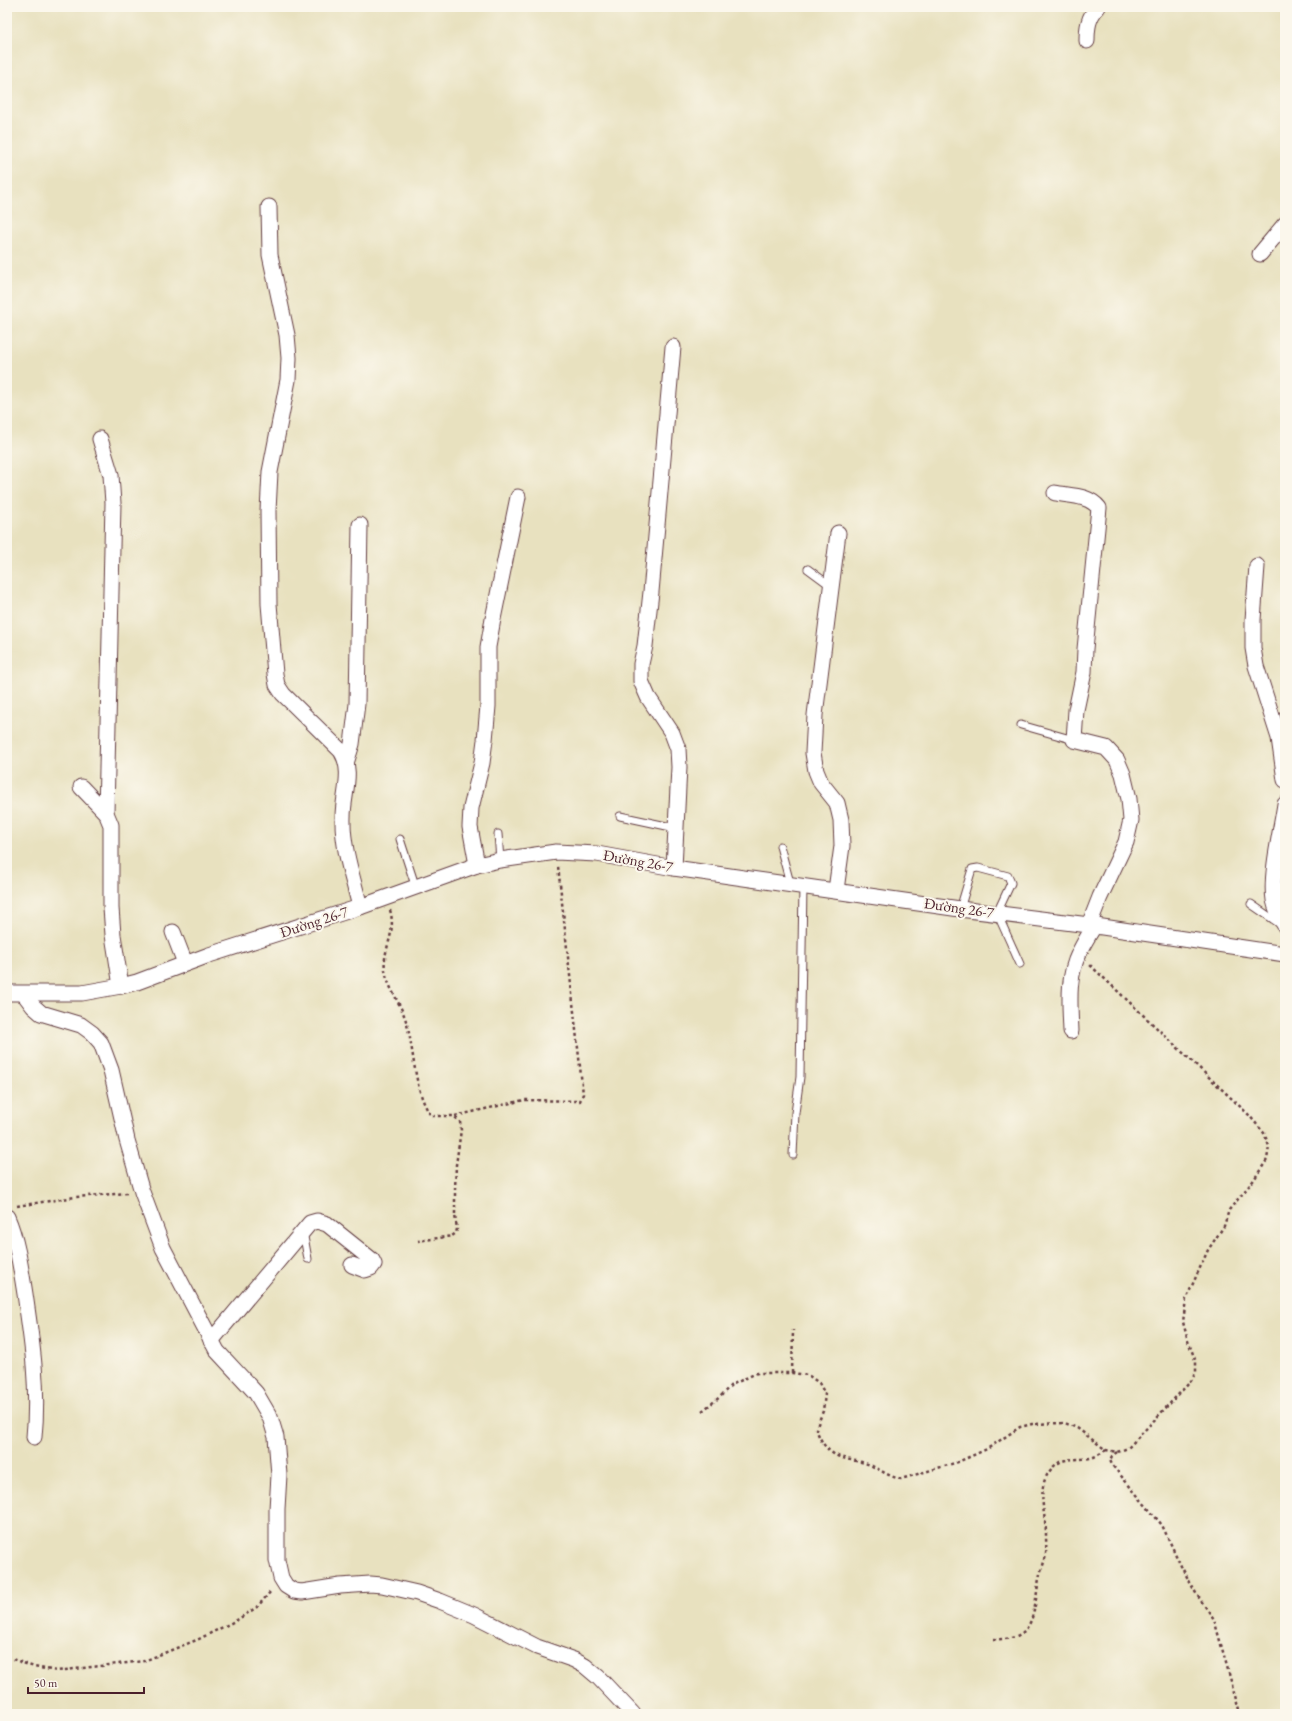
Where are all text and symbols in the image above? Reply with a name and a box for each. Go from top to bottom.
street label: Đường 26-7 [602,845,675,876]
street label: Đường 26-7 [923,893,996,922]
street label: Đường 26-7 [277,901,351,941]
scale bar [28,1669,144,1695]
text: 50 m [34,1675,58,1691]

